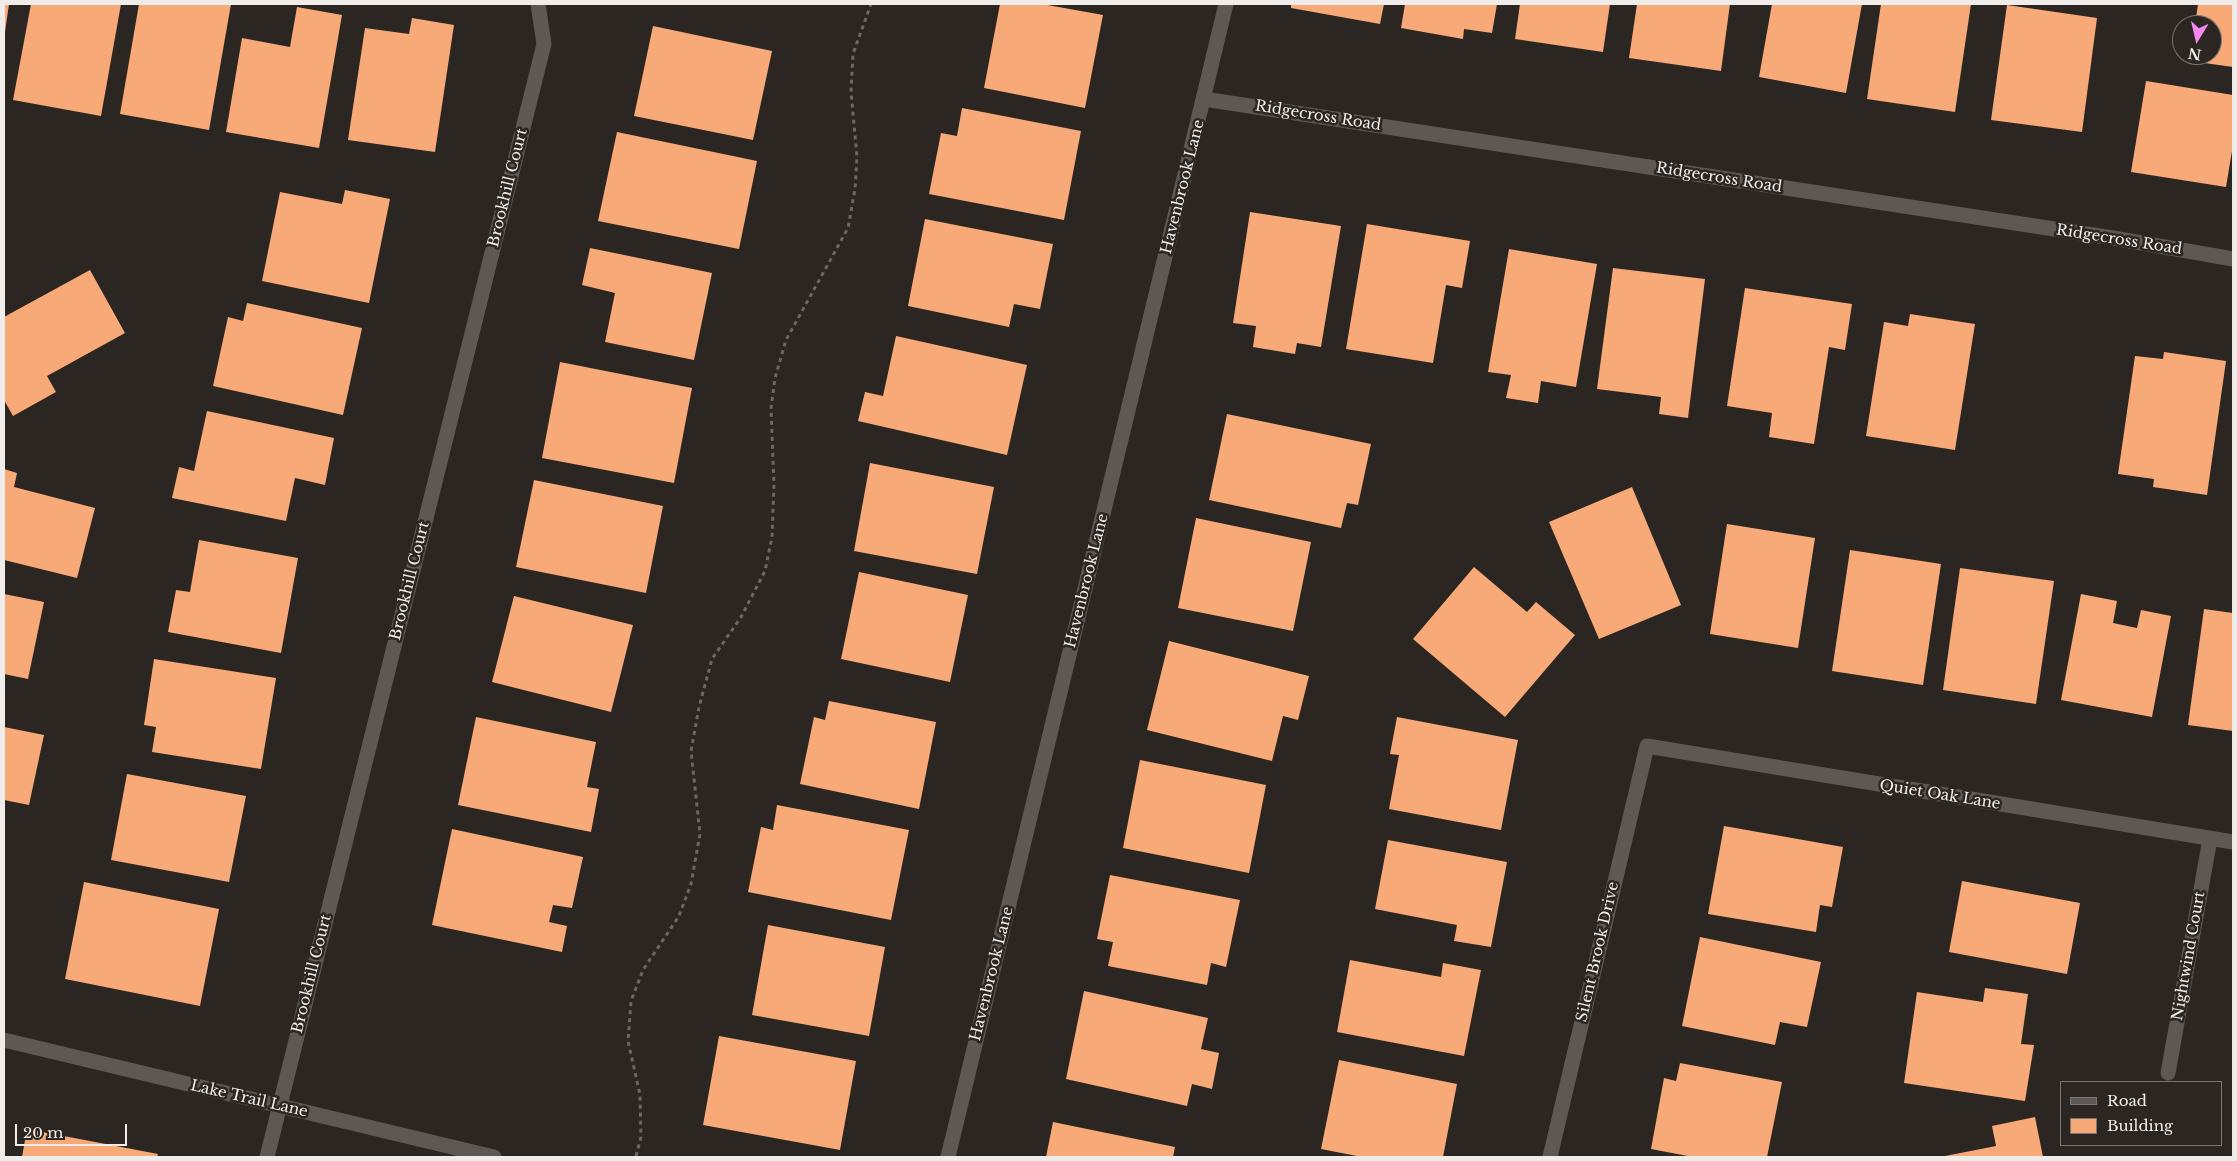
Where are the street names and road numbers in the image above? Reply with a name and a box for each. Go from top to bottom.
street label: Ridgecross Road [1254,97,1382,135]
street label: Havenbrook Lane [1158,118,1208,256]
street label: Brookhill Court [485,127,531,249]
street label: Ridgecross Road [1655,159,1783,197]
street label: Ridgecross Road [2055,221,2183,259]
street label: Havenbrook Lane [1062,512,1112,650]
street label: Brookhill Court [387,520,433,642]
street label: Quiet Oak Lane [1878,777,2002,813]
street label: Silent Brook Drive [1573,880,1623,1024]
street label: Nightwind Court [2169,890,2209,1022]
street label: Havenbrook Lane [967,905,1017,1043]
street label: Brookhill Court [289,913,335,1035]
street label: Lake Trail Lane [189,1077,309,1121]

